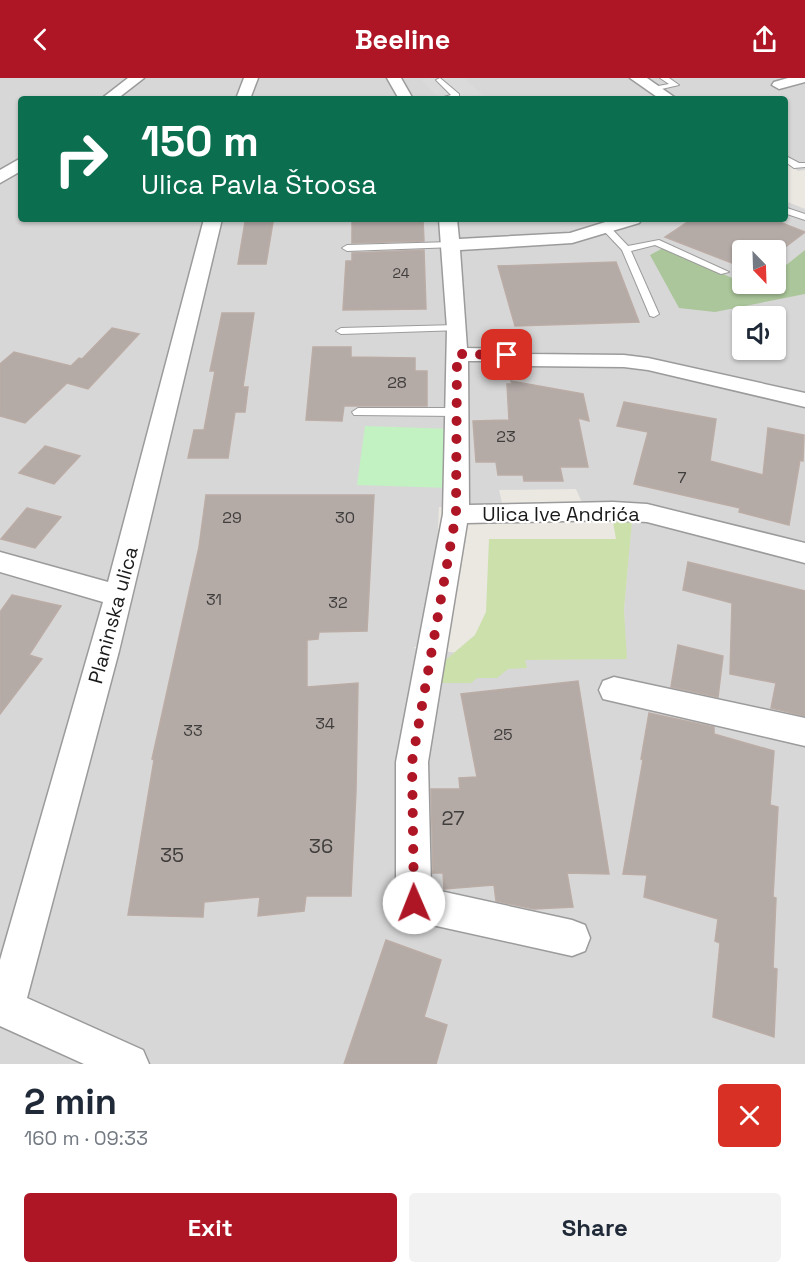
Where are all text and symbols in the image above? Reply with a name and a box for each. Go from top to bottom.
text: Beeline [355,22,450,57]
icon: back [24,23,57,56]
icon: share [748,23,781,56]
text: 150 m [141,115,259,168]
icon: right [42,120,120,198]
text: Ulica Pavla Štoosa [141,167,377,202]
north arrow [732,240,786,294]
map controls [732,240,786,360]
house number: 24 [393,264,410,282]
button: sound [732,306,786,360]
pin [481,329,532,380]
icon: arrive [490,338,523,371]
house number: 28 [387,372,407,393]
house number: 23 [496,426,516,447]
house number: 7 [677,467,687,488]
street label: Ulica Ive Andrića [482,501,640,527]
house number: 29 [222,507,242,528]
house number: 30 [335,507,355,528]
street label: Planinska ulica [82,544,144,686]
house number: 31 [206,589,222,610]
house number: 32 [328,592,348,613]
house number: 34 [315,713,335,734]
house number: 33 [183,720,203,741]
house number: 25 [493,724,513,745]
house number: 27 [441,805,465,831]
house number: 36 [309,833,333,859]
house number: 35 [160,842,184,868]
position arrow [382,871,446,935]
text: 2 min [24,1079,117,1125]
button: close [718,1084,781,1147]
text: 160 m · 09:33 [24,1125,148,1151]
button: Exit [24,1193,397,1262]
button: Share [409,1193,781,1262]

